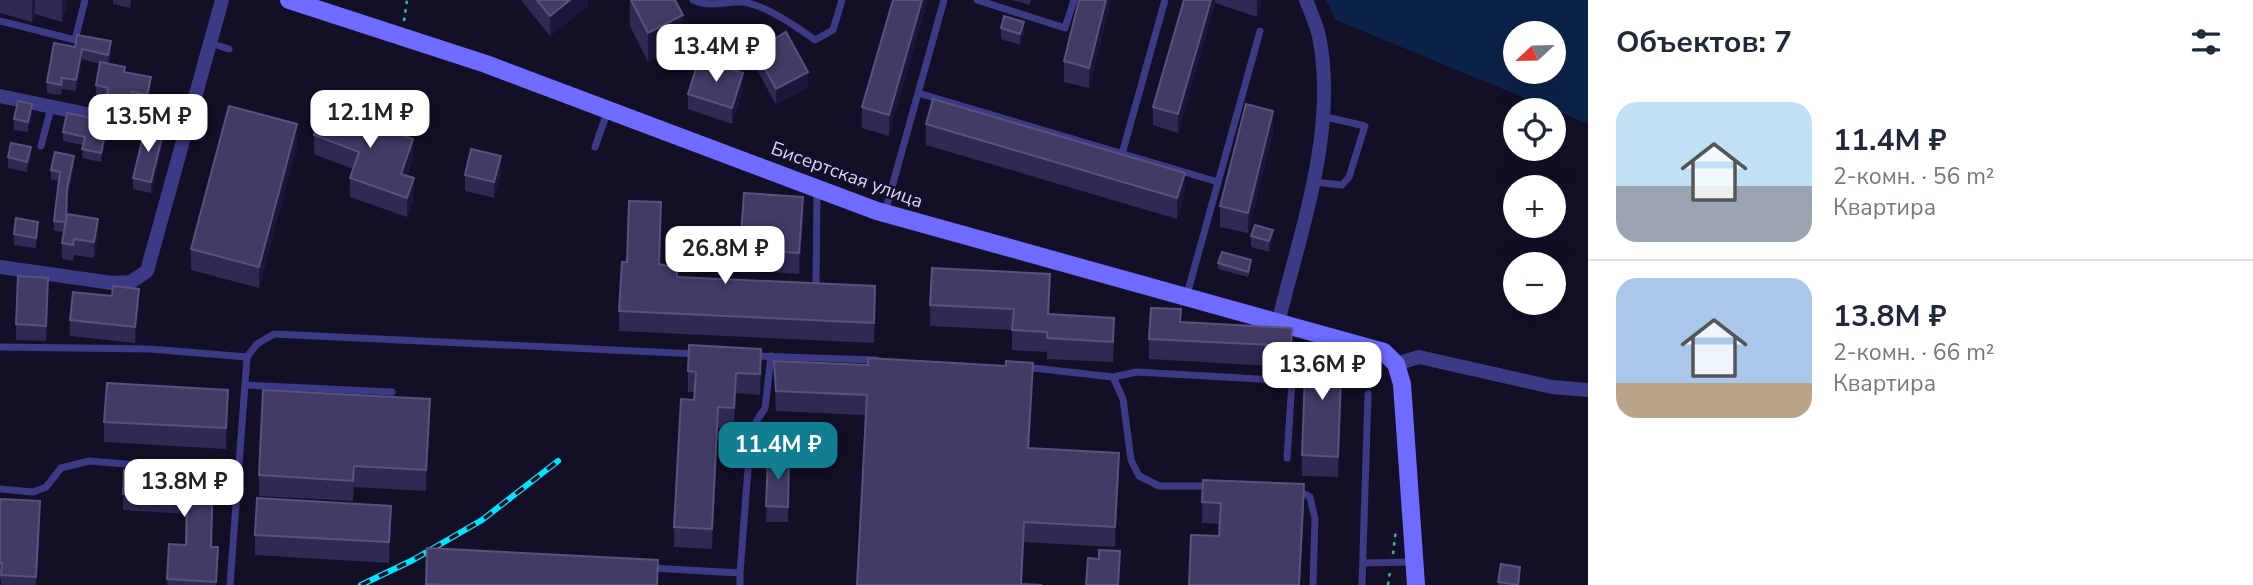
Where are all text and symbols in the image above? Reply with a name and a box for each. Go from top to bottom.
north arrow [1503,21,1566,84]
map controls [1503,21,1566,315]
text: Объектов: 7 [1616,22,1792,63]
icon: filters [2187,23,2225,61]
pin: 13.4M ₽ [651,24,781,84]
text: 13.4M ₽ [672,31,760,62]
pin: 12.1M ₽ [305,90,435,150]
pin: 13.5M ₽ [83,94,213,154]
text: 12.1M ₽ [326,97,414,128]
button: locate [1503,98,1566,161]
text: 13.5M ₽ [104,101,192,132]
text: 11.4M ₽ [1833,120,1947,161]
icon: home [1672,130,1756,214]
street label: Бисертская улица [767,135,927,215]
text: 2-комн. · 56 m² [1833,161,1995,192]
button: + [1503,175,1566,238]
text: Квартира [1833,192,1936,223]
pin: 26.8M ₽ [660,226,790,286]
text: 26.8M ₽ [681,233,769,264]
button: − [1503,252,1566,315]
text: 13.8M ₽ [1833,296,1947,337]
icon: home [1672,306,1756,390]
text: 2-комн. · 66 m² [1833,337,1995,368]
pin: 13.6M ₽ [1257,342,1387,402]
text: 13.6M ₽ [1278,349,1366,380]
text: Квартира [1833,368,1936,399]
pin: 11.4M ₽ [713,422,843,482]
text: 11.4M ₽ [734,429,822,460]
pin: 13.8M ₽ [119,460,249,519]
text: 13.8M ₽ [140,466,228,497]

